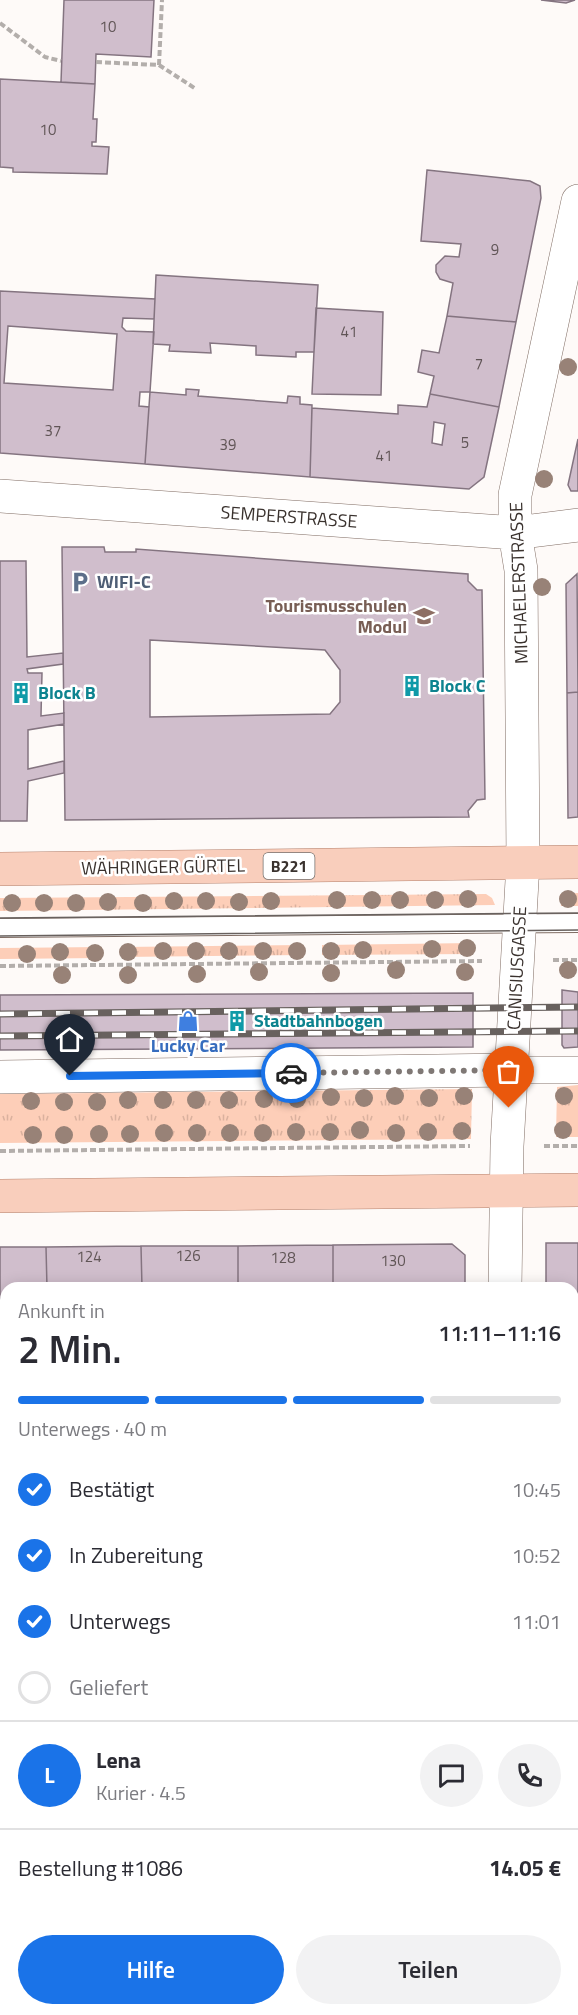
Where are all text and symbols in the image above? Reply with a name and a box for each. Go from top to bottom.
house number: 10 [100,15,116,38]
house number: 10 [40,118,56,141]
house number: 9 [491,238,499,261]
house number: 41 [341,320,357,343]
house number: 7 [475,352,483,375]
house number: 37 [45,419,61,442]
house number: 5 [461,431,469,454]
house number: 39 [220,433,236,456]
house number: 41 [376,444,392,467]
street label: SEMPERSTRASSE [220,498,358,535]
street label: MICHAELERSTRASSE [502,502,535,664]
place label: WIFI-C [97,568,151,595]
parking icon: WIFI-C [68,570,92,594]
place label: Tourismusschulen Modul [265,592,407,640]
school or university icon: Tourismusschulen Modul [412,604,436,628]
place label: Block C [429,672,486,699]
building icon: Block C [400,674,424,698]
place label: Block B [38,679,96,706]
building icon: Block B [9,681,33,705]
street label: WÄHRINGER GÜRTEL [81,852,246,881]
road number: B221 [264,853,314,879]
street label: CANISIUSGASSE [500,905,533,1031]
place label: Stadtbahnbogen [254,1007,383,1034]
shop icon: Lucky Car [176,1009,200,1033]
building icon: Stadtbahnbogen [225,1009,249,1033]
pin [44,1014,95,1076]
icon: home [53,1023,86,1056]
place label: Lucky Car [151,1032,225,1059]
courier [261,1043,321,1103]
pin [483,1046,534,1108]
icon: bag [492,1055,525,1088]
icon: car [275,1057,308,1090]
house number: 126 [175,1244,201,1267]
house number: 124 [76,1245,102,1268]
house number: 128 [270,1246,296,1269]
house number: 130 [380,1249,406,1272]
text: Ankunft in [18,1295,105,1326]
text: 11:11–11:16 [438,1316,561,1350]
text: 2 Min. [18,1319,122,1378]
text: Unterwegs · 40 m [18,1413,167,1444]
text: Bestätigt [69,1472,154,1506]
icon: check [18,1473,51,1506]
text: 10:45 [512,1474,561,1505]
text: In Zubereitung [69,1538,203,1572]
icon: check [18,1539,51,1572]
text: 10:52 [512,1540,561,1571]
text: Unterwegs [69,1604,171,1638]
icon: check [18,1605,51,1638]
text: 11:01 [512,1606,561,1637]
text: Geliefert [69,1670,148,1704]
text: Lena [96,1743,141,1777]
button: chat [420,1744,483,1807]
button: phone [498,1744,561,1807]
text: L [44,1758,55,1792]
text: Kurier · 4.5 [96,1777,186,1808]
text: Bestellung #1086 [18,1851,183,1885]
text: 14.05 € [489,1851,561,1885]
button: Hilfe [18,1935,284,2004]
button: Teilen [296,1935,561,2004]

